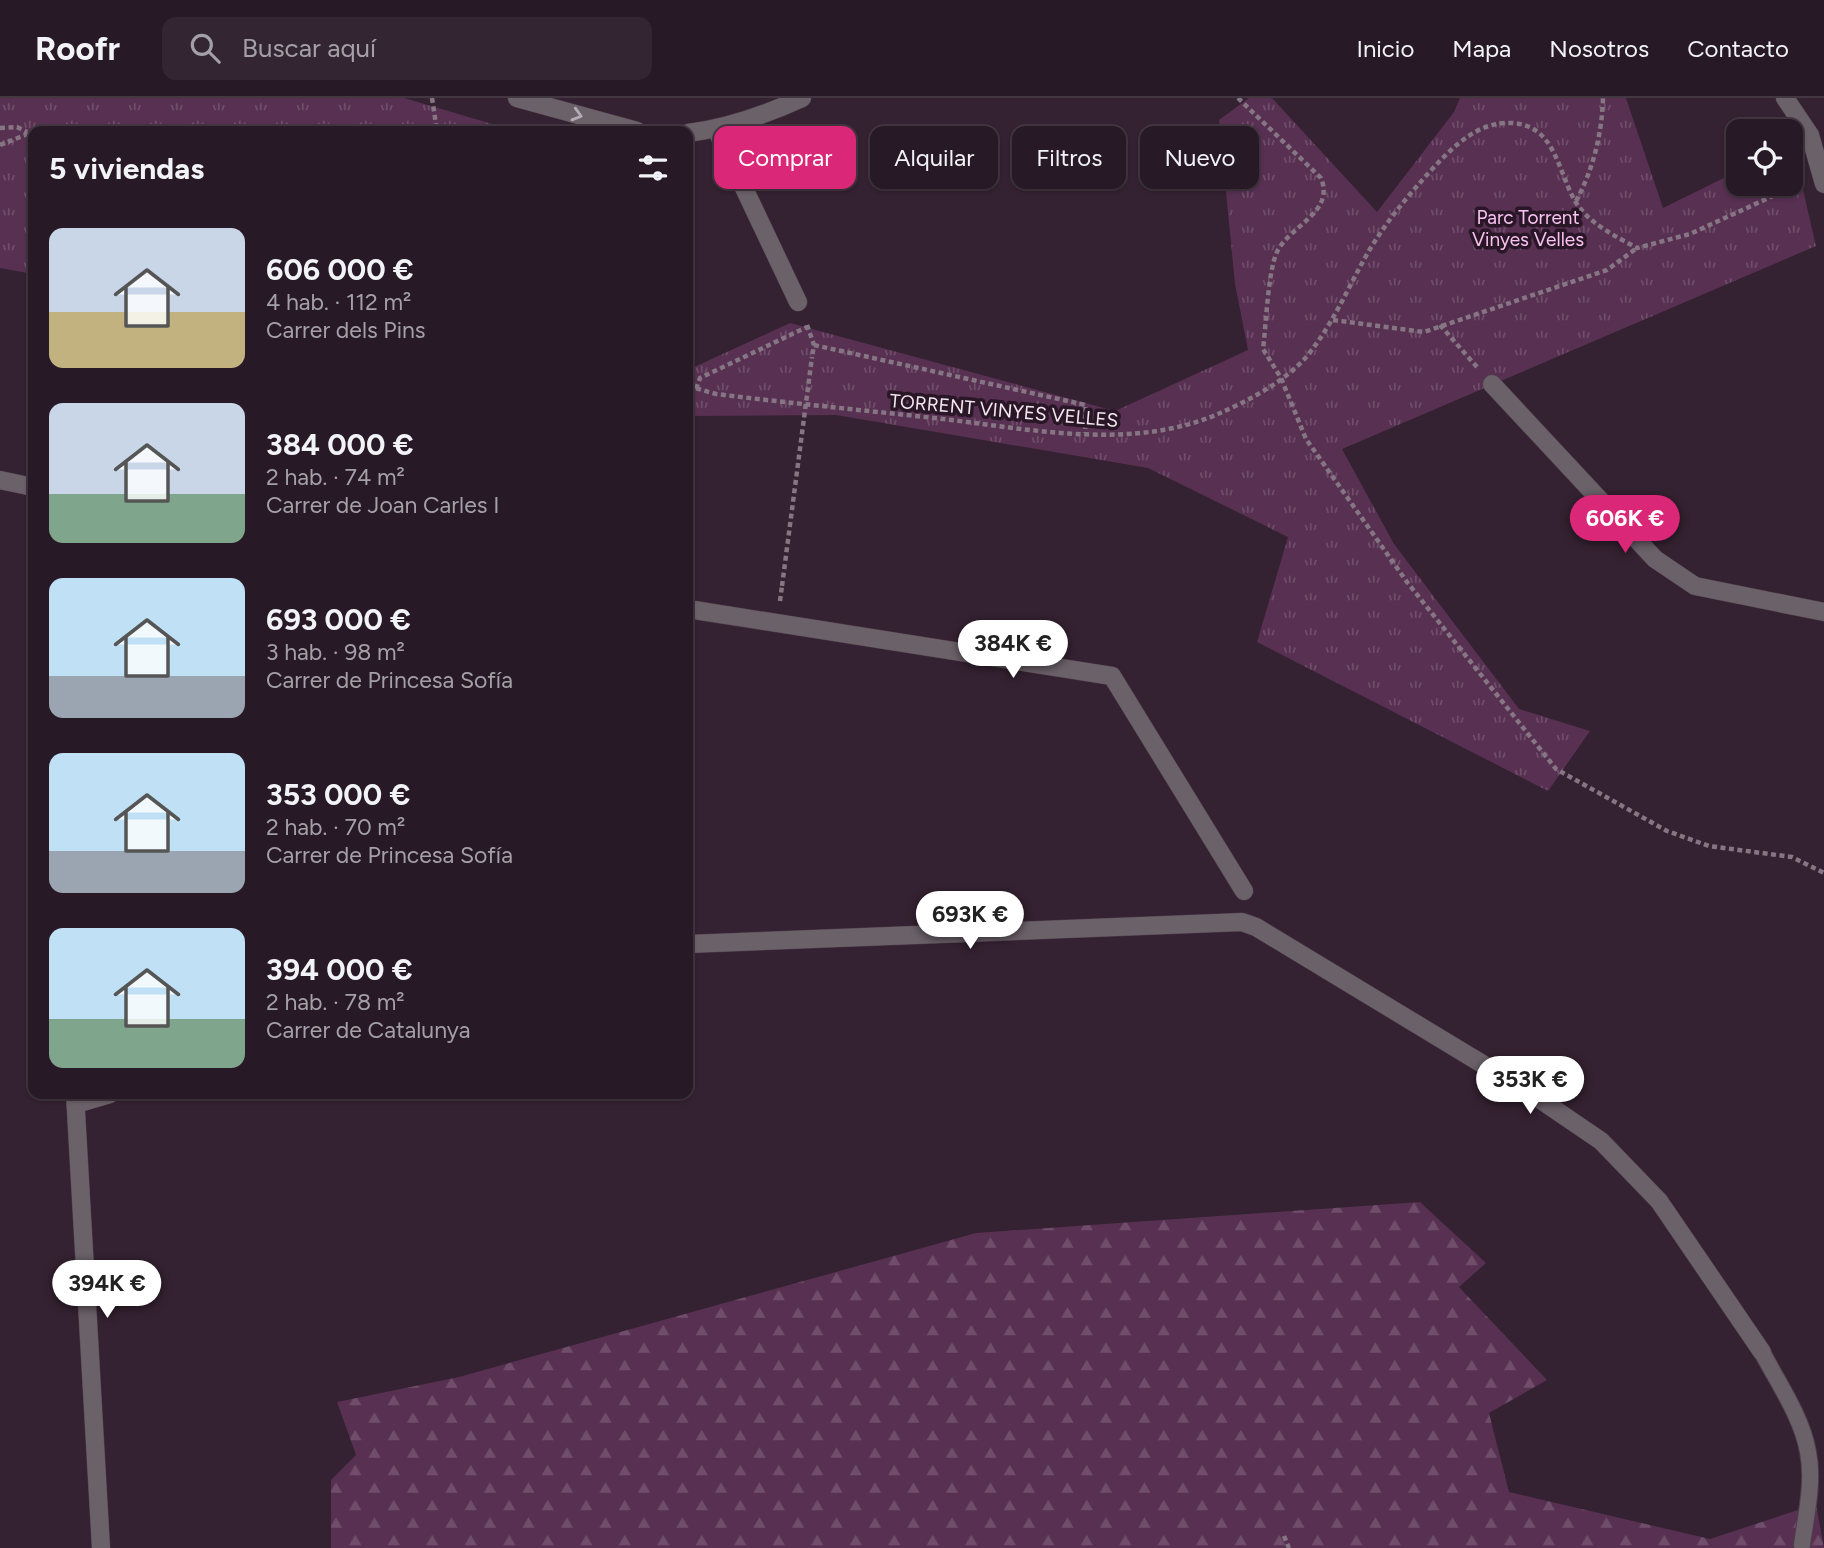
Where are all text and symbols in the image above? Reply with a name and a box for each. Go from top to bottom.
search box [162,17,652,80]
text: Roofr [35,29,120,68]
icon: search [186,29,224,67]
text: Buscar aquí [242,32,376,64]
text: Inicio [1356,34,1414,63]
text: Mapa [1452,34,1511,63]
text: Nosotros [1549,34,1649,63]
text: Contacto [1687,34,1789,63]
one-way arrow [570,107,582,122]
map controls [1726,119,1803,196]
button: locate [1726,119,1803,196]
chip: Comprar [714,126,856,189]
chip: Alquilar [870,126,998,189]
chip: Filtros [1012,126,1126,189]
chip: Nuevo [1140,126,1259,189]
icon: filters [634,149,672,187]
text: 5 viviendas [49,150,204,187]
park label: Parc Torrent Vinyes Velles [1472,206,1584,251]
text: 606 000 € [266,251,414,288]
icon: home [105,256,189,340]
text: 4 hab. · 112 m² [266,288,411,316]
text: Carrer dels Pins [266,316,426,344]
street label: TORRENT VINYES VELLES [889,389,1119,432]
text: 384 000 € [266,426,413,463]
icon: home [105,431,189,515]
text: 2 hab. · 74 m² [266,463,405,491]
text: Carrer de Joan Carles I [266,491,499,519]
pin: 606K € [1568,496,1682,555]
text: 606K € [1586,504,1664,532]
text: 693 000 € [266,601,411,638]
icon: home [105,606,189,690]
pin: 384K € [956,620,1070,680]
text: 384K € [974,629,1052,657]
text: 3 hab. · 98 m² [266,638,405,666]
text: Carrer de Princesa Sofía [266,666,513,694]
text: 353 000 € [266,776,410,813]
icon: home [105,781,189,865]
text: 2 hab. · 70 m² [266,813,405,841]
text: Carrer de Princesa Sofía [266,841,513,869]
pin: 693K € [913,892,1027,951]
text: 693K € [932,900,1008,928]
text: 394 000 € [266,951,413,988]
icon: home [105,956,189,1040]
text: 2 hab. · 78 m² [266,988,405,1016]
text: Carrer de Catalunya [266,1016,470,1044]
pin: 353K € [1473,1056,1587,1116]
text: 353K € [1492,1065,1568,1093]
pin: 394K € [50,1260,164,1320]
text: 394K € [68,1269,146,1297]

